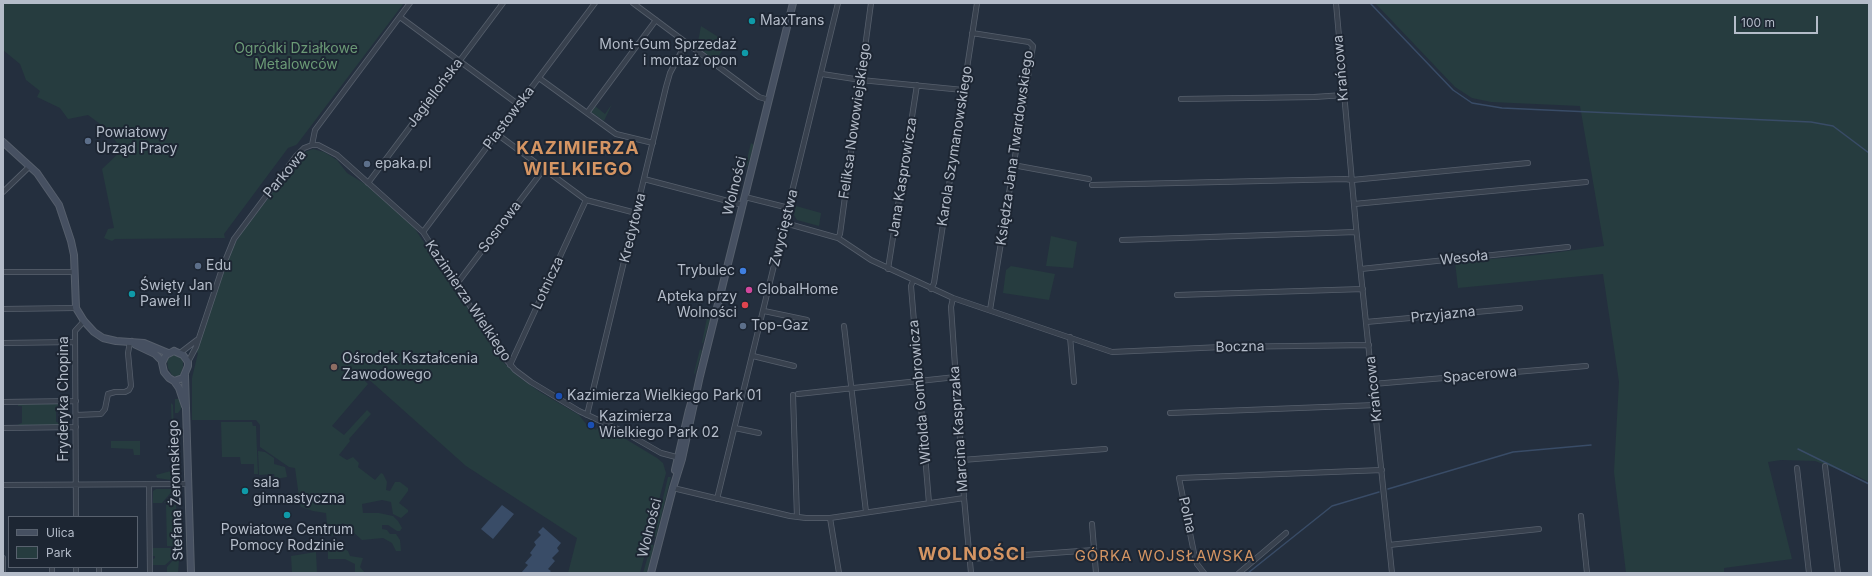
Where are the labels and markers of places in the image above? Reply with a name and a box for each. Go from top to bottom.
place label: MaxTrans [760,13,824,29]
marker: MaxTrans [747,16,757,26]
place label: Mont-Gum Sprzedaż i montaż opon [599,37,737,70]
marker: Mont-Gum Sprzedaż i montaż opon [740,48,750,58]
place label: Powiatowy Urząd Pracy [96,125,177,158]
marker: Powiatowy Urząd Pracy [83,136,93,146]
place label: epaka.pl [375,156,431,172]
marker: epaka.pl [362,159,372,169]
place label: Edu [206,258,231,274]
marker: Edu [193,261,203,271]
place label: Trybulec [677,263,735,279]
marker: Trybulec [738,266,748,276]
place label: Święty Jan Paweł II [140,278,213,310]
place label: GlobalHome [757,282,838,298]
marker: GlobalHome [744,285,754,295]
marker: Święty Jan Paweł II [127,289,137,299]
place label: Apteka przy Wolności [657,289,737,322]
marker: Apteka przy Wolności [740,300,750,310]
place label: Top-Gaz [751,318,808,334]
marker: Top-Gaz [738,321,748,331]
place label: Ośrodek Kształcenia Zawodowego [342,351,478,384]
marker: Ośrodek Kształcenia Zawodowego [329,362,339,372]
place label: Kazimierza Wielkiego Park 01 [567,388,761,404]
marker: Kazimierza Wielkiego Park 01 [554,391,564,401]
place label: Kazimierza Wielkiego Park 02 [599,409,719,442]
marker: Kazimierza Wielkiego Park 02 [586,420,596,430]
place label: sala gimnastyczna [253,475,345,508]
marker: sala gimnastyczna [240,486,250,496]
marker: Powiatowe Centrum Pomocy Rodzinie [282,510,292,520]
place label: Powiatowe Centrum Pomocy Rodzinie [221,522,353,554]

